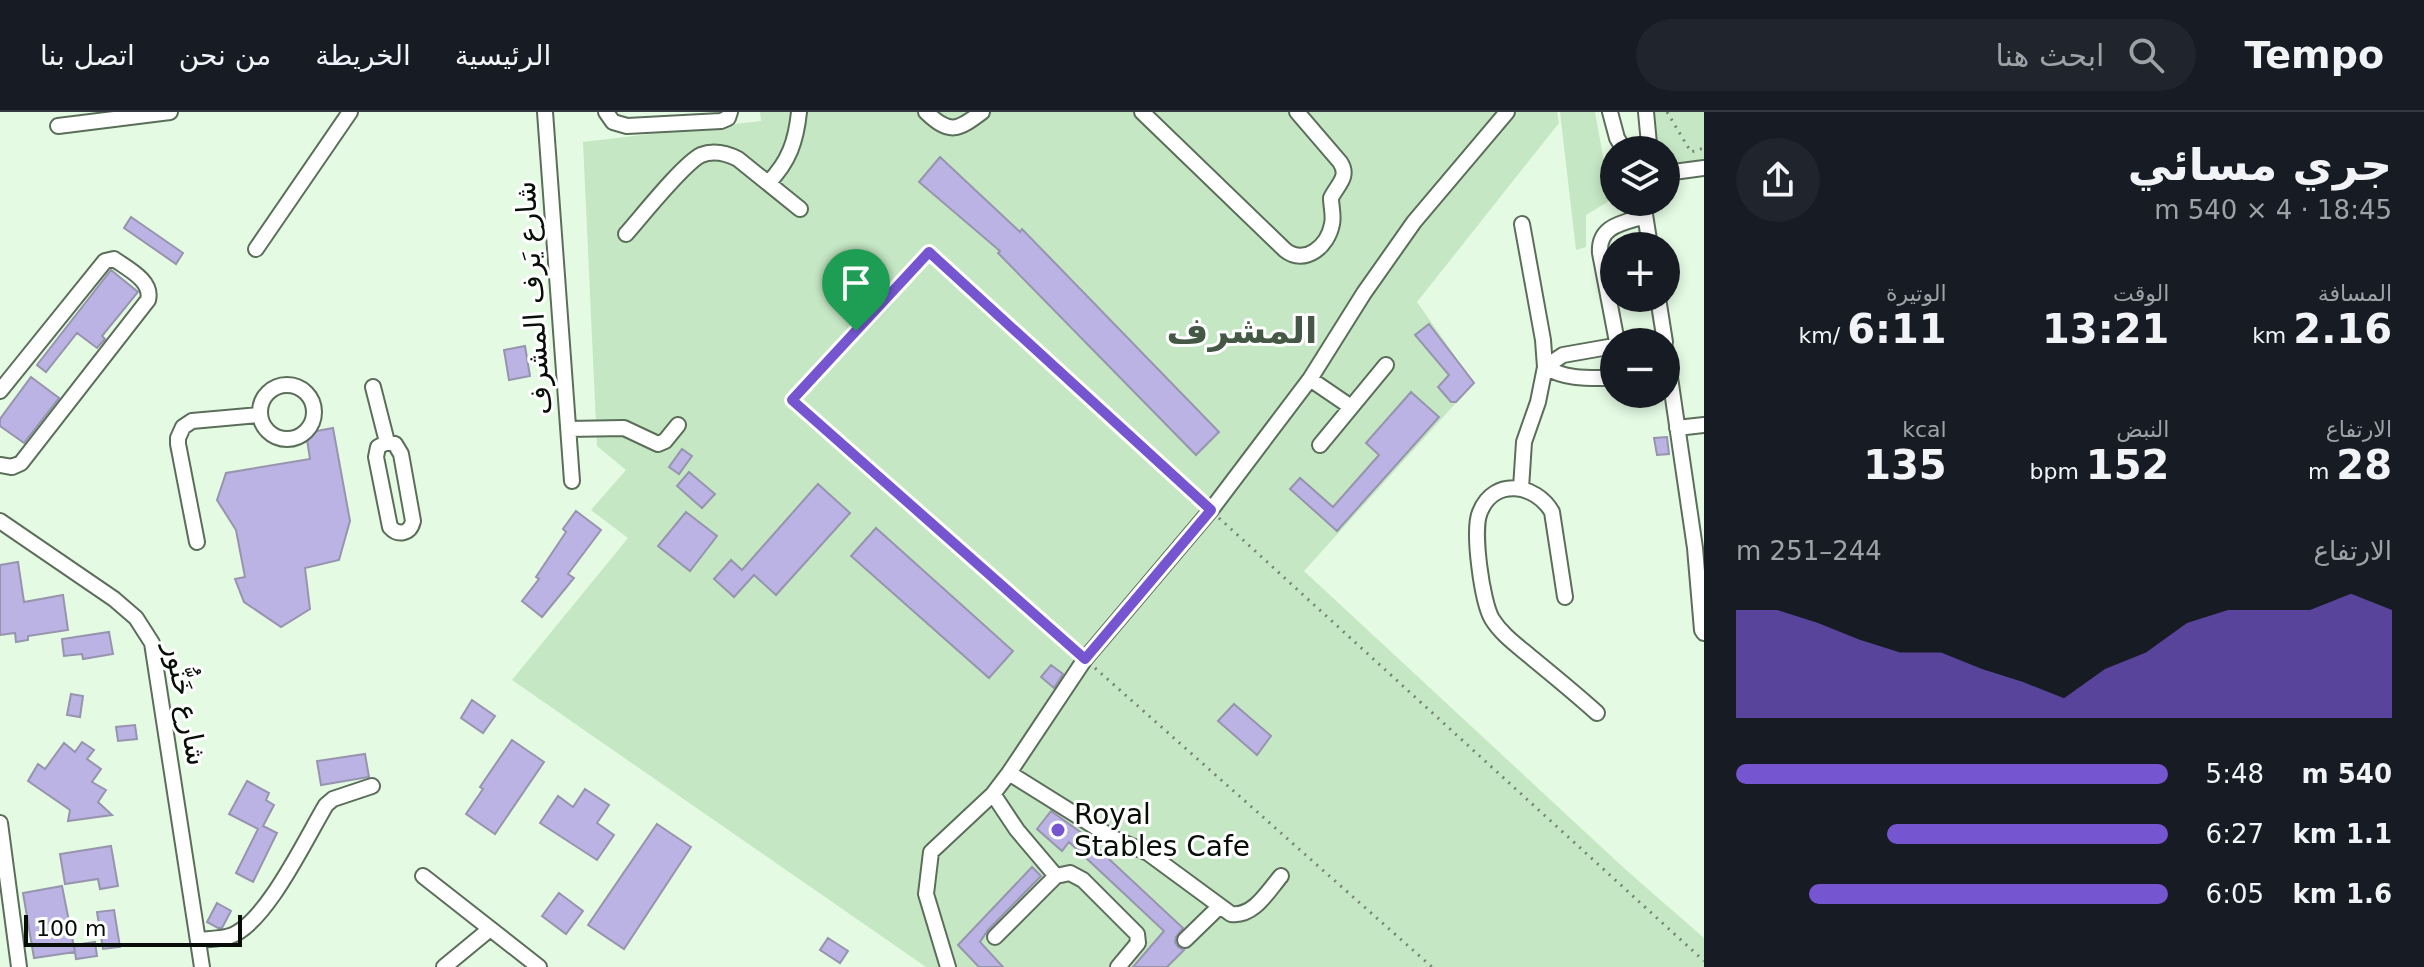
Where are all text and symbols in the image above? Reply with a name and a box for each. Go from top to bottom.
search box [1636,19,2196,91]
icon: search [2124,33,2168,77]
text: Tempo [2244,33,2384,77]
text: ابحث هنا [1995,38,2104,73]
text: اتصل بنا [40,39,135,72]
text: من نحن [179,39,271,72]
text: الخريطة [315,39,411,72]
text: الرئيسية [455,39,551,72]
map controls [1600,136,1680,408]
button: layers [1600,136,1680,216]
button: share [1736,138,1820,222]
text: جري مسائي [2128,139,2392,190]
street label: شارع يَرف المشرف [508,180,558,416]
text: 18:45 · 4 × 540 m [2154,195,2392,225]
button: + [1600,232,1680,312]
pin [822,249,890,331]
icon: arrive [834,261,878,305]
text: الوتيرة [1886,281,1947,306]
text: الوقت [2113,281,2169,306]
text: المسافة [2318,281,2392,306]
text: 6:11 [1847,306,1947,352]
text: 13:21 [2042,306,2169,352]
text: 2.16 [2293,306,2392,352]
district label: المشرف [1167,310,1317,352]
text: /km [1799,323,1847,348]
text: km [2252,323,2293,348]
button: − [1600,328,1680,408]
text: kcal [1902,417,1947,442]
text: النبض [2116,417,2169,442]
text: الارتفاع [2326,417,2392,442]
text: 135 [1863,442,1947,488]
text: 152 [2086,442,2169,488]
text: 28 [2336,442,2392,488]
text: bpm [2029,459,2086,484]
text: m [2308,459,2336,484]
text: 244–251 m [1736,536,1882,566]
text: الارتفاع [2314,536,2392,566]
street label: شارع خَنُّور [158,637,219,768]
text: 5:48 [2206,759,2264,789]
text: 540 m [2302,759,2392,789]
place label: Royal Stables Cafe [1074,798,1250,863]
text: 6:27 [2206,819,2264,849]
text: 1.1 km [2292,819,2392,849]
marker: Royal Stables Cafe [1049,821,1067,839]
text: 6:05 [2206,879,2264,909]
text: 1.6 km [2292,879,2392,909]
scale bar [24,911,242,947]
text: 100 m [36,916,106,941]

